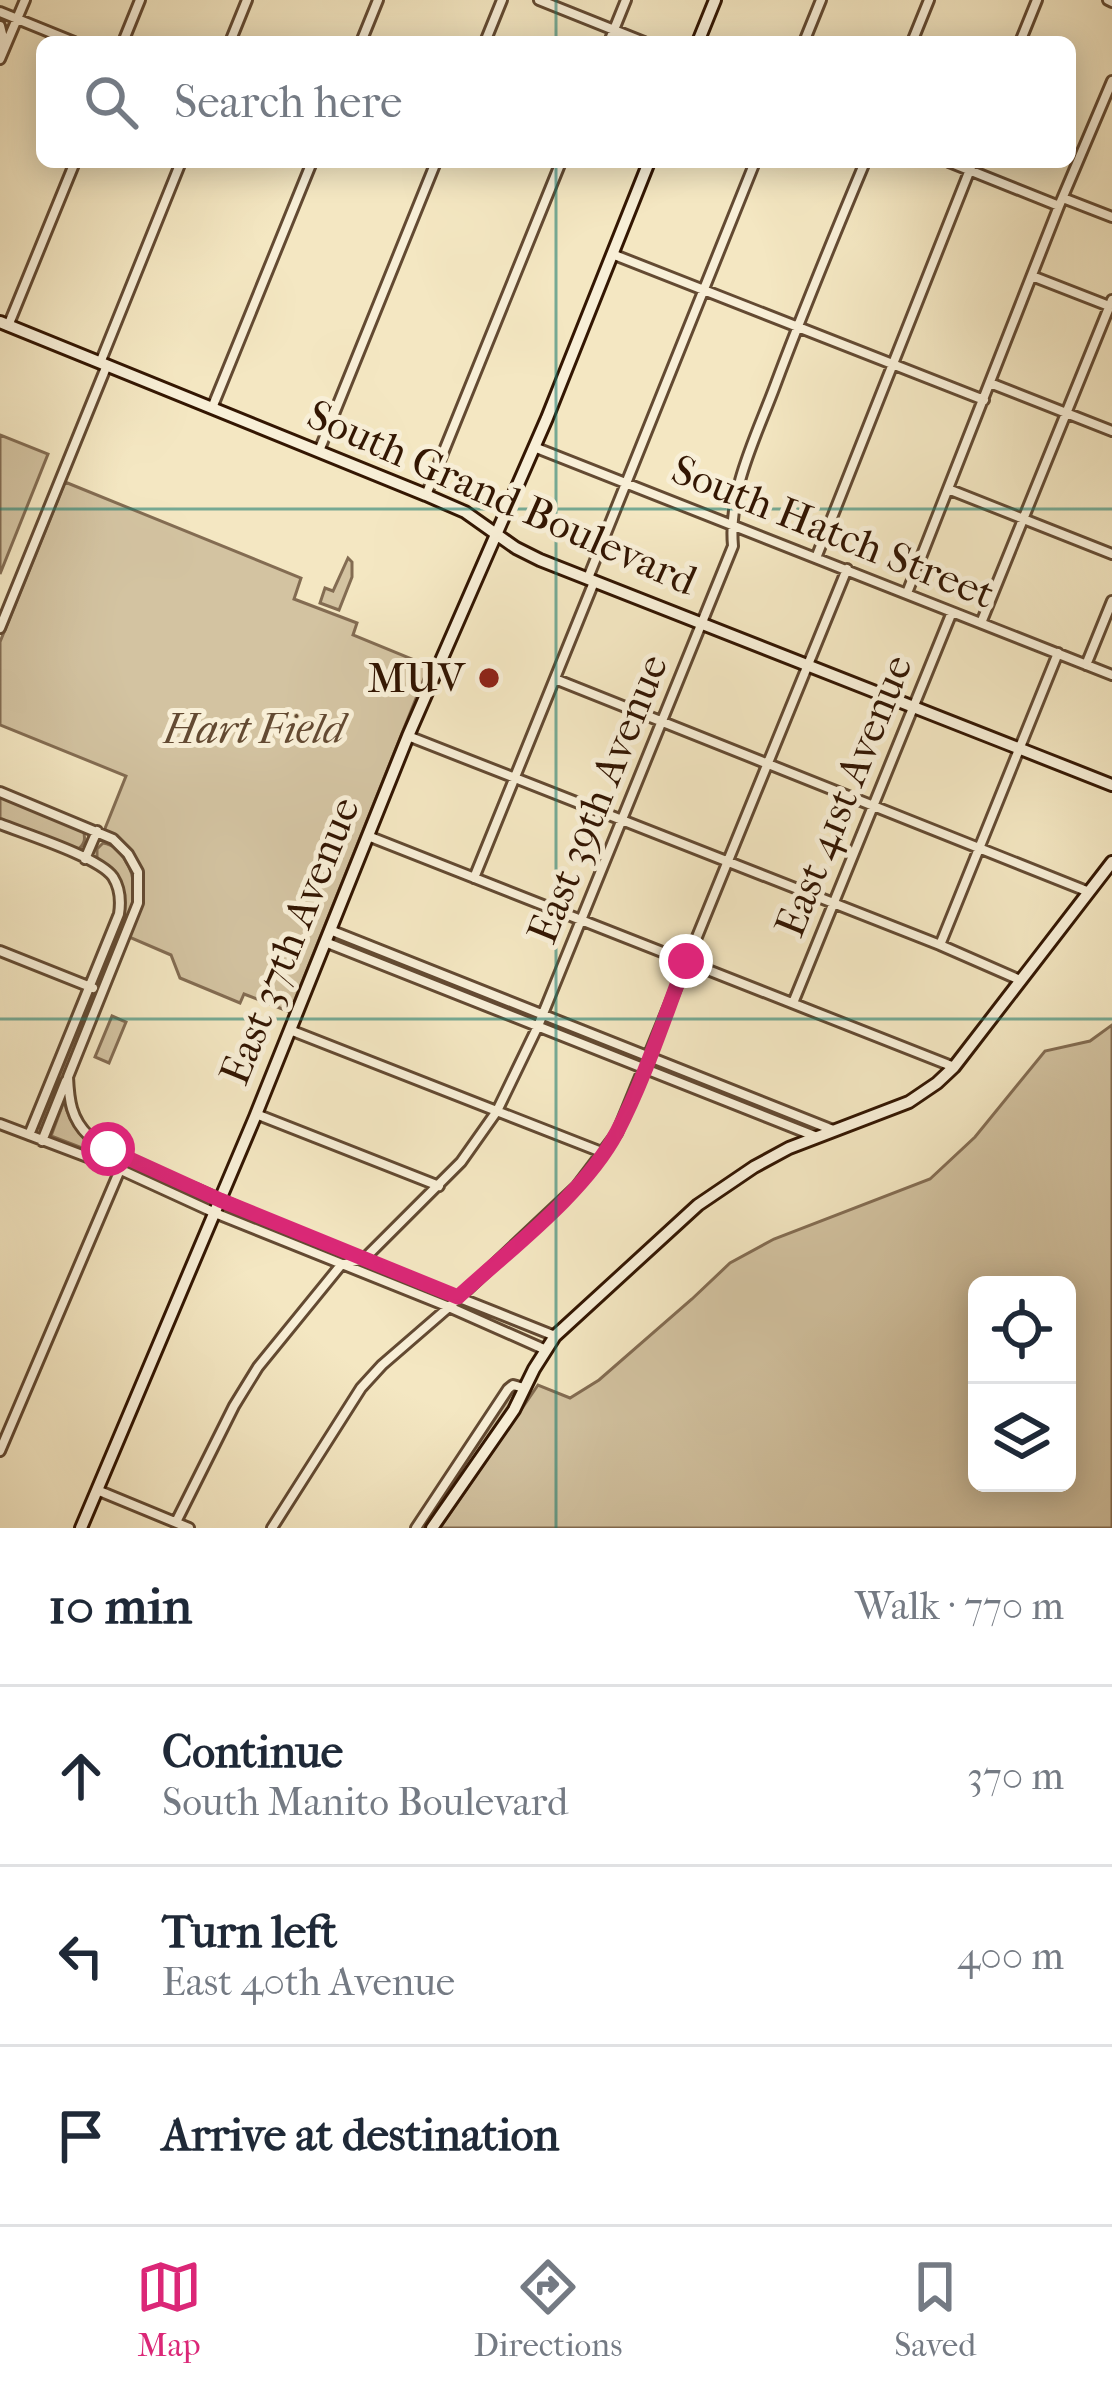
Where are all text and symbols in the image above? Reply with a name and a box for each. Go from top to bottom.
search box [36,36,1076,168]
icon: search [78,69,144,135]
text: Search here [174,76,402,129]
street label: South Grand Boulevard [300,390,705,606]
street label: South Hatch Street [665,445,1001,619]
street label: East 39th Avenue [518,648,678,950]
street label: East 41st Avenue [765,648,923,944]
place label: MUV [367,654,467,703]
marker: MUV [476,665,502,691]
park label: Hart Field [162,705,349,754]
street label: East 37th Avenue [210,790,370,1092]
route end [659,934,713,988]
route start [81,1122,135,1176]
map controls [968,1276,1076,1492]
button: locate [968,1276,1076,1384]
button: layers [968,1384,1076,1492]
text: 10 min [48,1576,192,1636]
text: Walk · 770 m [855,1583,1064,1629]
text: Continue [162,1726,343,1779]
icon: ahead [48,1743,114,1809]
text: 370 m [967,1753,1064,1799]
text: South Manito Boulevard [162,1779,568,1825]
text: Turn left [162,1906,337,1959]
icon: left [48,1923,114,1989]
text: 400 m [957,1933,1064,1979]
text: East 40th Avenue [162,1959,455,2005]
icon: arrive [48,2103,114,2169]
text: Arrive at destination [162,2109,559,2162]
tab: Map [136,2254,202,2365]
tab: Directions [474,2254,622,2365]
tab: Saved [894,2254,976,2365]

